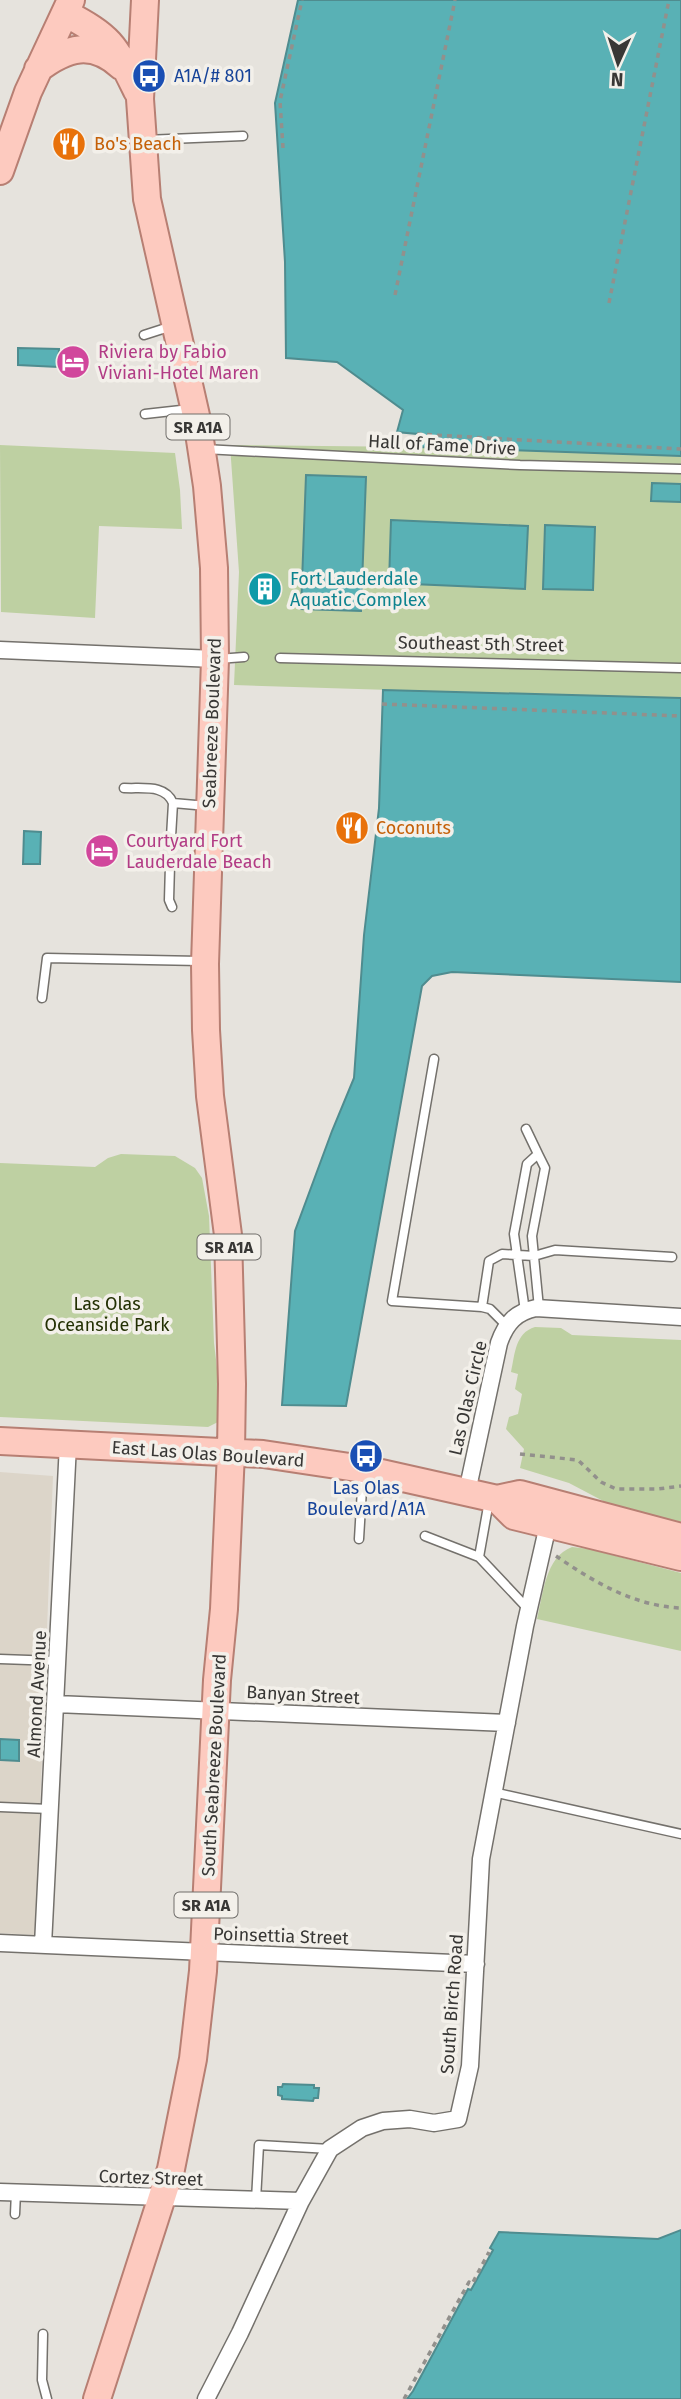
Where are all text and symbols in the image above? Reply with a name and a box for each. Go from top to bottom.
north arrow [583,28,653,98]
bus stop icon: A1A/# 801 [130,57,168,95]
place label: A1A/# 801 [174,65,252,87]
text: N [610,68,624,91]
restaurant icon: Bo's Beach [50,125,88,163]
place label: Bo's Beach [94,133,182,155]
place label: Riviera by Fabio Viviani-Hotel Maren [98,341,259,384]
hotel icon: Riviera by Fabio Viviani-Hotel Maren [54,343,92,381]
road number: SR A1A [166,414,230,440]
street label: Hall of Fame Drive [367,430,517,460]
place label: Fort Lauderdale Aquatic Complex [290,568,426,611]
building icon: Fort Lauderdale Aquatic Complex [246,570,284,608]
street label: Southeast 5th Street [398,632,565,656]
street label: Seabreeze Boulevard [198,637,226,809]
restaurant icon: Coconuts [333,809,371,847]
place label: Coconuts [376,817,451,839]
place label: Courtyard Fort Lauderdale Beach [126,830,272,873]
hotel icon: Courtyard Fort Lauderdale Beach [83,832,121,870]
road number: SR A1A [198,1234,260,1260]
park label: Las Olas Oceanside Park [45,1293,170,1336]
street label: Las Olas Circle [444,1338,492,1458]
street label: East Las Olas Boulevard [111,1436,305,1472]
bus stop icon: Las Olas Boulevard/A1A [347,1437,385,1475]
place label: Las Olas Boulevard/A1A [307,1477,426,1520]
street label: Almond Avenue [23,1630,51,1758]
street label: South Seabreeze Boulevard [197,1653,231,1877]
street label: Banyan Street [246,1681,361,1709]
road number: SR A1A [174,1893,238,1918]
street label: Poinsettia Street [213,1923,350,1949]
street label: South Birch Road [436,1933,468,2075]
street label: Cortez Street [98,2165,204,2191]

